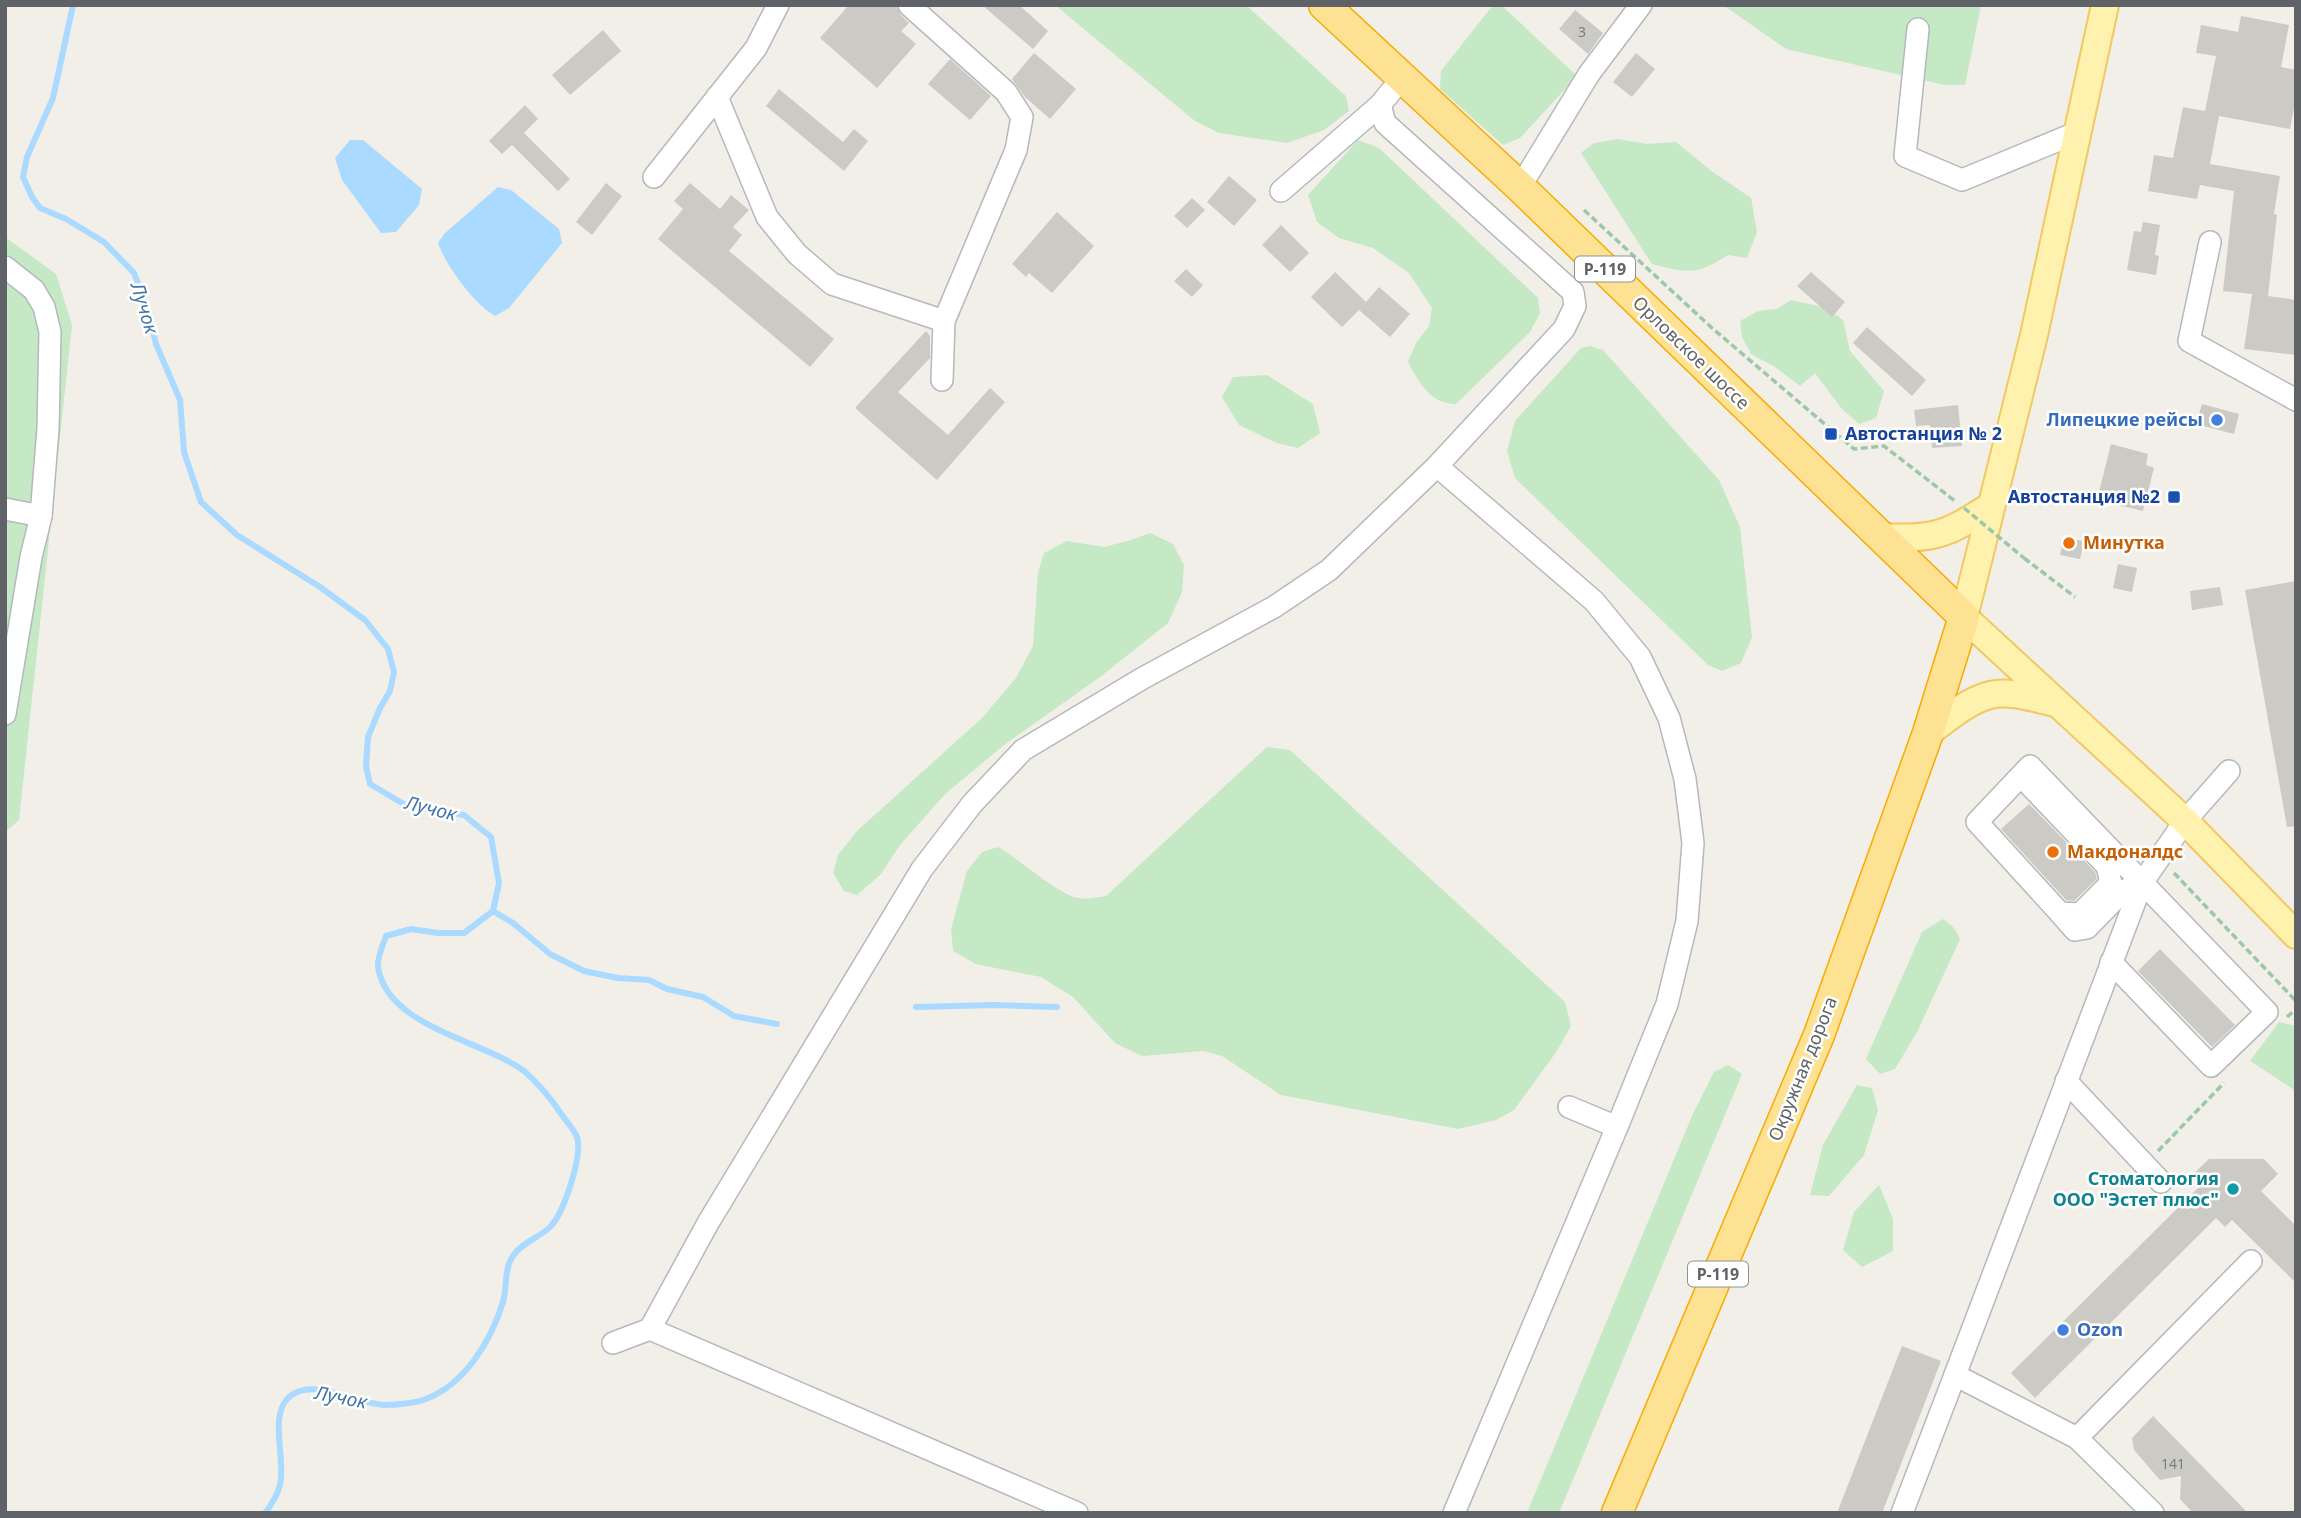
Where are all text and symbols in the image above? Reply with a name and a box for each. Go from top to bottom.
house number: 3 [1578,22,1586,41]
road number: Р-119 [1575,256,1635,282]
water label: Лучок [125,278,166,338]
street label: Орловское шоссе [1628,290,1755,414]
place label: Липецкие рейсы [2046,407,2203,431]
marker: Липецкие рейсы [2209,412,2225,428]
place label: Автостанция № 2 [1845,421,2002,445]
marker: Автостанция № 2 [1823,426,1839,442]
place label: Автостанция №2 [2008,484,2160,508]
marker: Автостанция №2 [2166,489,2182,505]
place label: Минутка [2083,530,2165,554]
marker: Минутка [2061,535,2077,551]
water label: Лучок [401,789,461,827]
place label: Макдоналдс [2067,839,2183,863]
marker: Макдоналдс [2045,844,2061,860]
street label: Окружная дорога [1762,993,1842,1144]
place label: Стоматология ООО "Эстет плюс" [2053,1166,2219,1211]
marker: Стоматология ООО "Эстет плюс" [2225,1181,2241,1197]
road number: Р-119 [1688,1262,1748,1286]
place label: Ozon [2077,1317,2123,1341]
marker: Ozon [2055,1322,2071,1338]
water label: Лучок [312,1379,371,1415]
house number: 141 [2161,1454,2185,1473]

